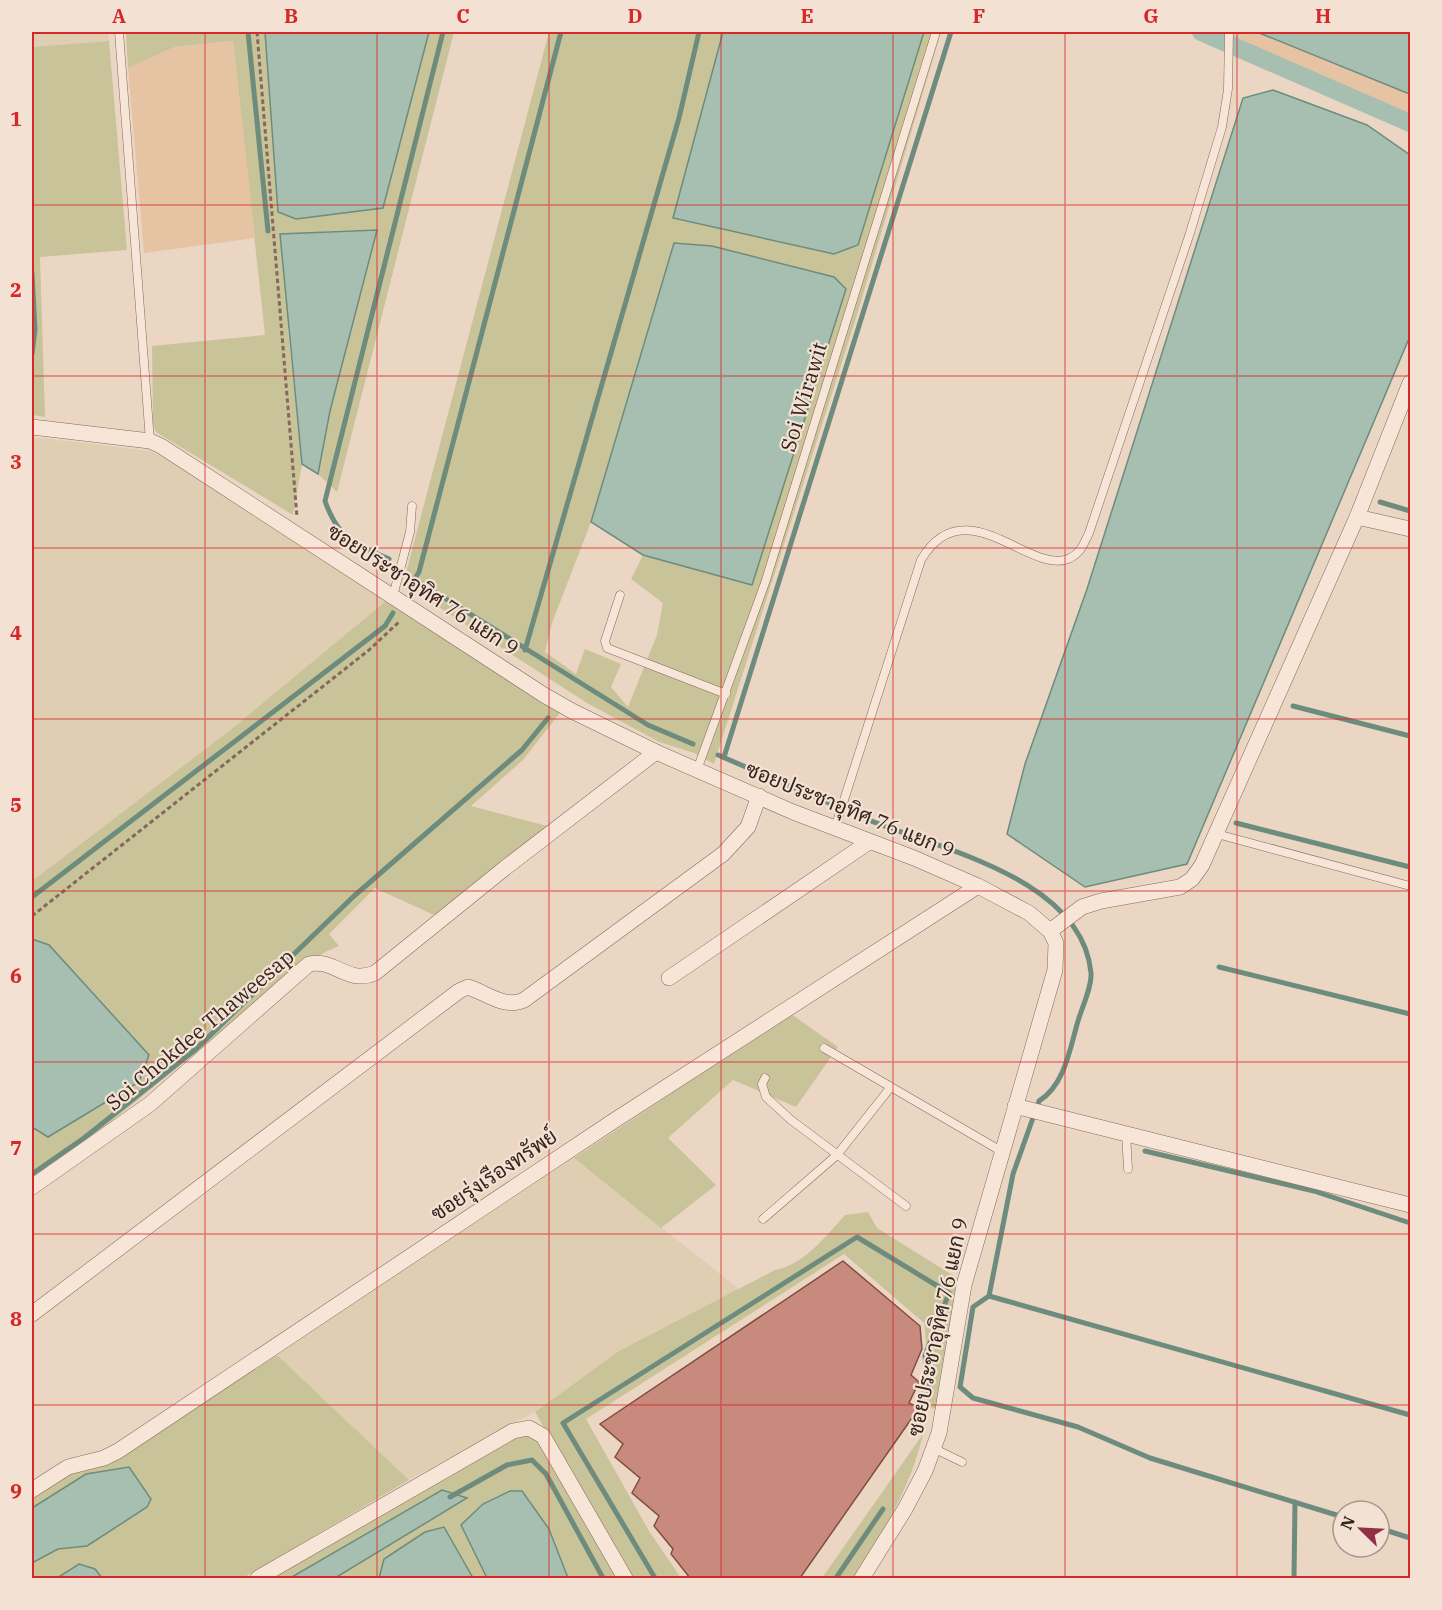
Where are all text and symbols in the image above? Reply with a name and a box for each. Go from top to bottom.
text: A [112,2,126,29]
text: B [284,2,298,29]
text: C [456,2,470,29]
text: D [627,2,643,29]
text: E [800,2,814,29]
text: F [973,2,985,29]
text: G [1143,2,1159,29]
text: H [1315,2,1331,29]
text: 1 [10,105,22,132]
text: 2 [10,276,22,303]
street label: Soi Wirawit [773,338,833,455]
text: 3 [10,448,22,475]
street label: ซอยประชาอุทิศ 76 แยก 9 [322,517,525,662]
text: 4 [10,619,22,646]
street label: ซอยประชาอุทิศ 76 แยก 9 [741,754,959,865]
text: 5 [10,791,22,818]
street label: Soi Chokdee Thaweesap [99,942,299,1116]
text: 6 [10,962,22,989]
street label: ซอยรุ่งเรืองทรัพย์ [425,1122,563,1228]
text: 7 [10,1134,22,1161]
street label: ซอยประชาอุทิศ 76 แยก 9 [900,1215,975,1439]
text: 8 [10,1305,22,1332]
text: 9 [10,1477,22,1504]
north arrow [1331,1499,1391,1559]
text: N [1336,1513,1359,1533]

